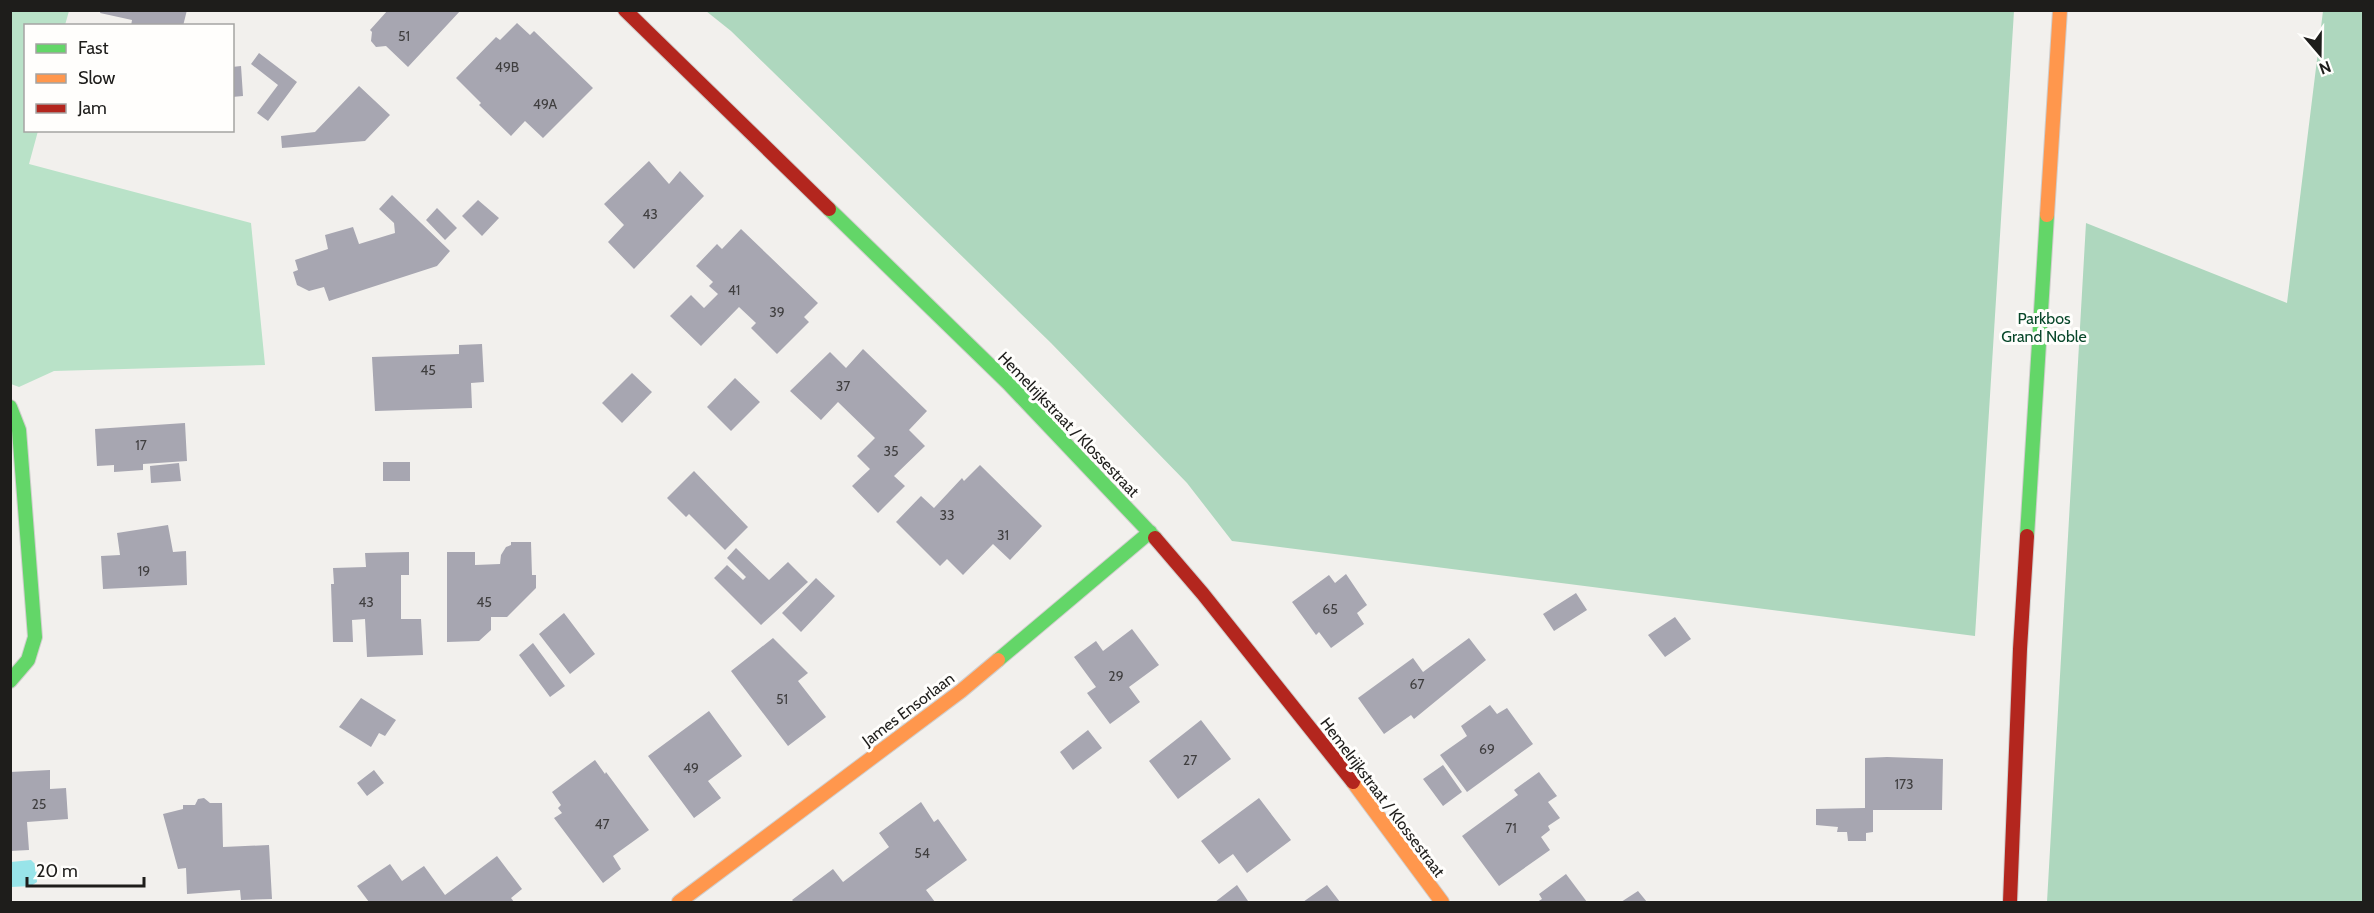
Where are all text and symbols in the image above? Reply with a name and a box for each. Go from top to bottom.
legend [24,24,234,132]
north arrow [2290,24,2350,84]
house number: 51 [398,27,410,45]
text: Fast [78,37,109,59]
text: N [2316,57,2334,78]
house number: 49B [495,58,519,76]
text: Slow [78,67,115,89]
house number: 49A [533,95,558,113]
text: Jam [77,97,107,119]
house number: 43 [642,205,658,223]
house number: 41 [728,281,740,299]
house number: 39 [769,303,785,321]
park label: Parkbos Grand Noble [2001,309,2087,346]
street label: Hemelrijkstraat / Klossestraat [994,348,1144,501]
house number: 45 [420,361,436,379]
house number: 37 [836,377,850,395]
house number: 17 [135,436,147,454]
house number: 35 [883,442,899,460]
house number: 33 [939,506,955,524]
house number: 31 [997,526,1009,544]
house number: 19 [138,562,150,580]
house number: 43 [358,593,374,611]
house number: 45 [476,593,492,611]
house number: 65 [1322,600,1338,618]
house number: 29 [1108,667,1124,685]
street label: James Ensorlaan [858,669,958,751]
house number: 67 [1410,675,1424,693]
house number: 51 [776,690,788,708]
street label: Hemelrijkstraat / Klossestraat [1316,714,1449,881]
house number: 69 [1479,740,1495,758]
house number: 27 [1183,751,1197,769]
house number: 49 [683,759,699,777]
house number: 173 [1894,775,1914,793]
house number: 25 [32,795,46,813]
house number: 47 [594,815,610,833]
house number: 71 [1505,819,1517,837]
house number: 54 [914,844,930,862]
scale bar [27,850,144,888]
text: 20 m [36,860,78,882]

